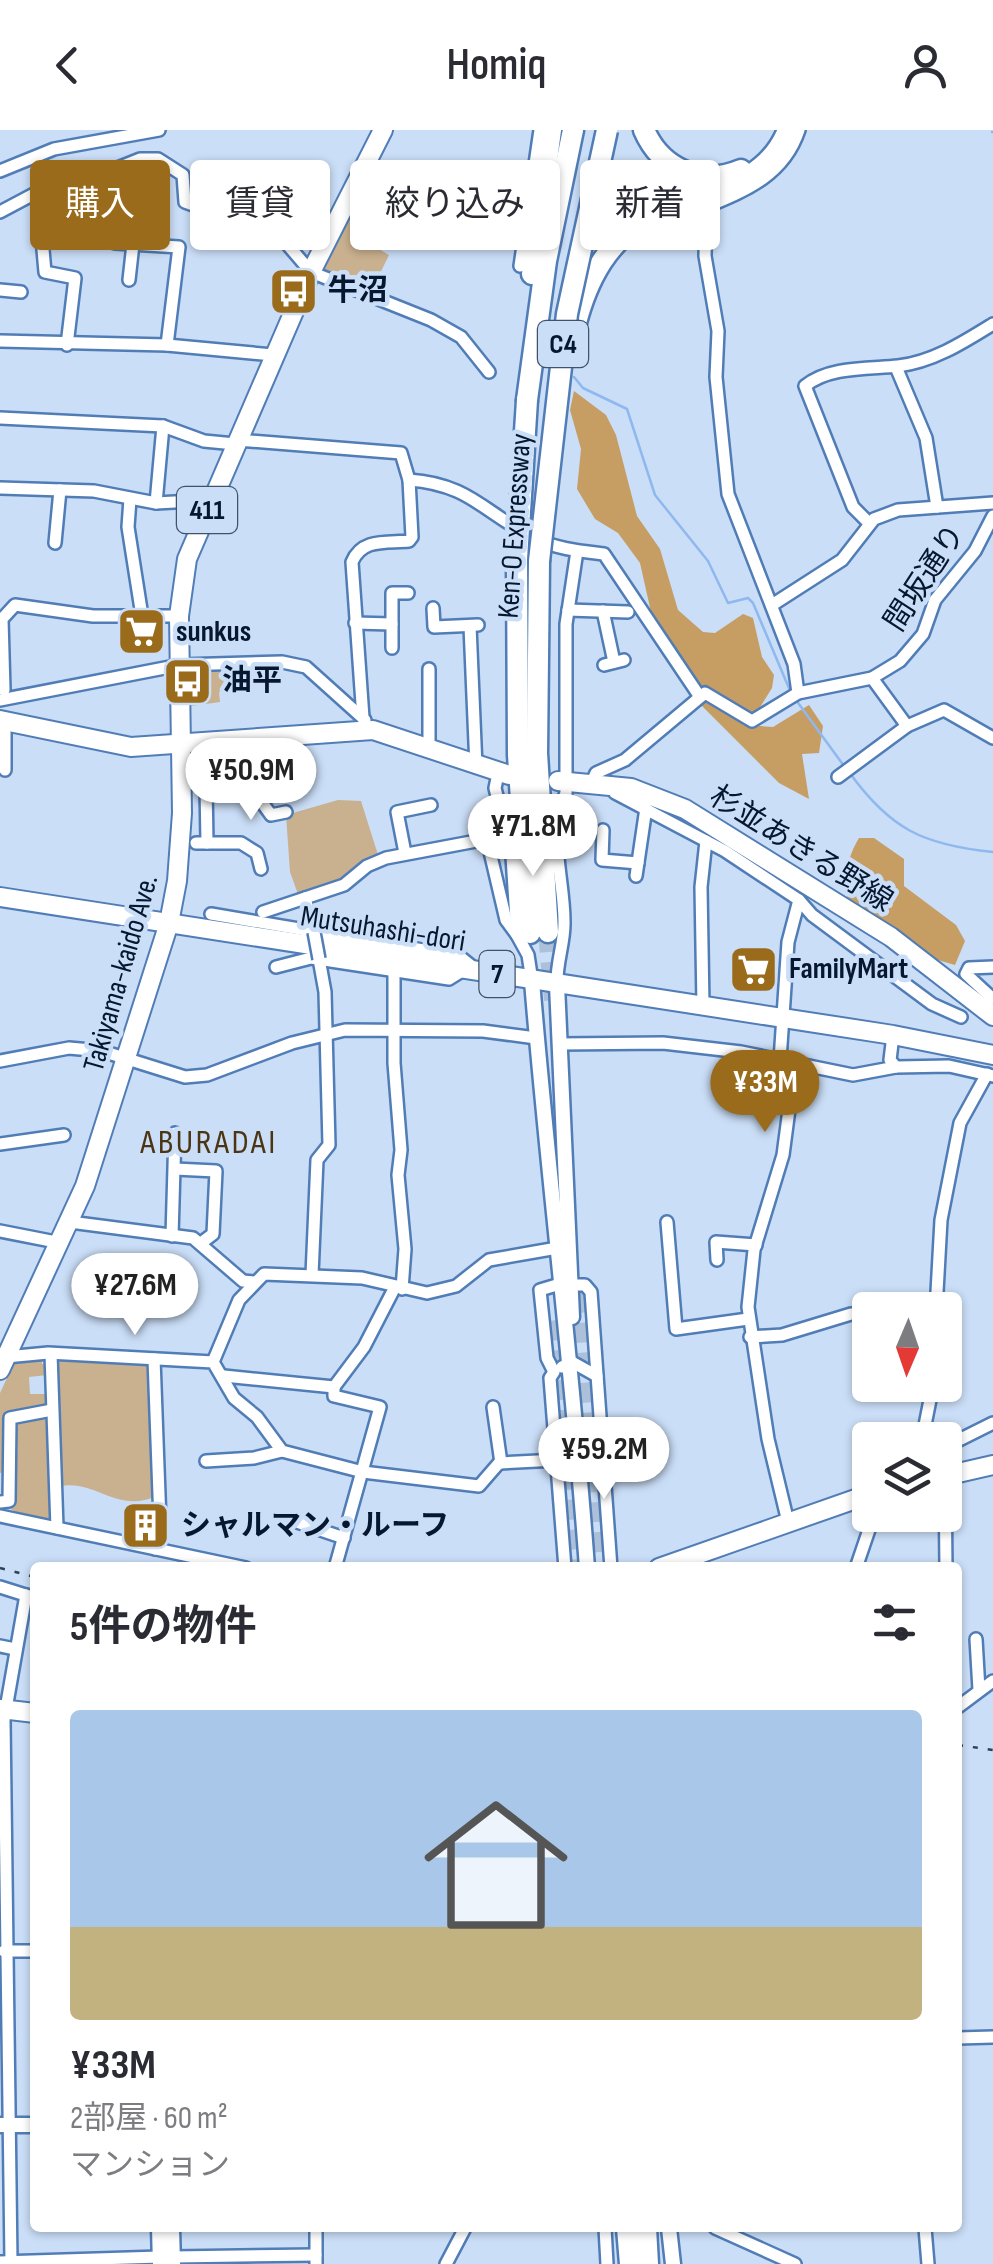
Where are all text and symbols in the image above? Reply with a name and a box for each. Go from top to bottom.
icon: back [40,38,95,93]
text: Homiq [446,38,547,93]
icon: person [898,38,953,93]
chip: 購入 [30,160,170,250]
chip: 賃貸 [190,160,330,250]
chip: 絞り込み [350,160,560,250]
chip: 新着 [580,160,720,250]
bus stop icon: 牛沼 [267,265,319,317]
place label: 牛沼 [328,273,388,309]
road number: C4 [538,321,588,367]
street label: Ken-O Expressway [491,432,539,620]
road number: 411 [177,487,237,533]
street label: 間坂通り [877,518,973,638]
supermarket icon: sunkus [115,606,167,658]
place label: sunkus [176,614,251,650]
bus stop icon: 油平 [161,655,213,707]
place label: 油平 [222,663,282,699]
pin: ¥50.9M [170,738,332,823]
text: ¥50.9M [207,751,295,790]
street label: 杉並あきる野線 [703,778,899,920]
pin: ¥71.8M [452,794,614,879]
text: ¥71.8M [490,807,576,846]
street label: Takiyama-kaido Ave. [76,870,166,1076]
street label: Mutsuhashi-dori [298,898,468,960]
supermarket icon: FamilyMart [728,943,780,995]
road number: 7 [480,951,514,997]
place label: FamilyMart [789,951,908,987]
pin: ¥33M [706,1050,824,1135]
text: ¥33M [732,1063,798,1102]
district label: ABURADAI [139,1121,278,1164]
pin: ¥27.6M [54,1253,216,1338]
text: ¥27.6M [93,1266,177,1305]
north arrow [852,1292,962,1402]
map controls [852,1292,962,1532]
pin: ¥59.2M [523,1417,685,1502]
button: layers [852,1422,962,1532]
text: ¥59.2M [560,1430,648,1469]
building icon: シャルマン・ルーフ [120,1500,172,1552]
place label: シャルマン・ルーフ [181,1508,449,1544]
icon: filters [867,1595,922,1650]
text: 5件の物件 [70,1602,256,1653]
icon: home [406,1775,586,1955]
text: ¥33M [70,2040,156,2091]
text: 2部屋 · 60 m² [70,2099,228,2138]
text: マンション [70,2146,230,2185]

